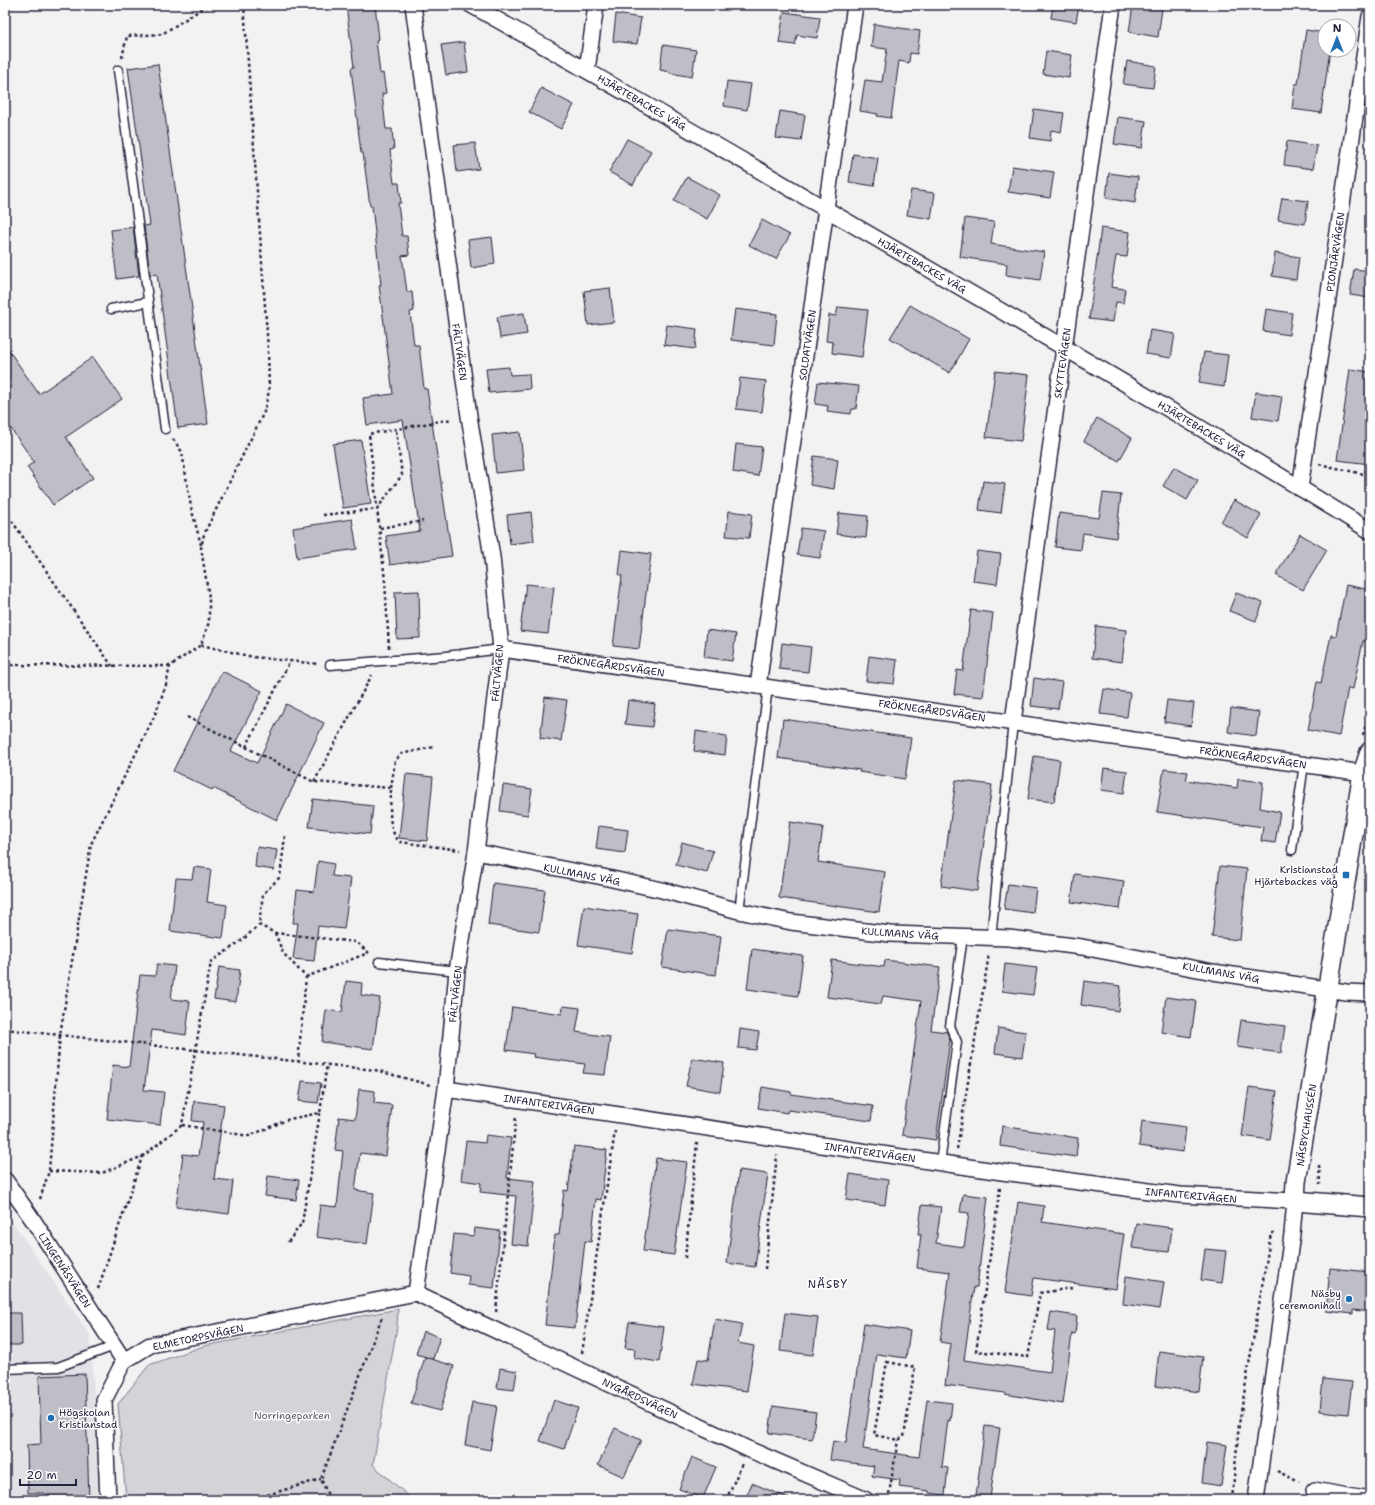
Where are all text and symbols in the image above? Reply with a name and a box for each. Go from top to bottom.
north arrow [1317,18,1357,58]
text: N [1333,21,1342,36]
street label: HJÄRTEBACKES VÄG [595,72,689,133]
street label: PIONJÄRVÄGEN [1323,211,1348,293]
street label: HJÄRTEBACKES VÄG [875,235,969,296]
street label: SOLDATVÄGEN [796,309,819,381]
street label: FÄLTVÄGEN [449,323,470,381]
street label: SKYTTEVÄGEN [1051,327,1074,399]
street label: HJÄRTEBACKES VÄG [1155,398,1249,461]
street label: FÄLTVÄGEN [489,644,506,702]
street label: FRÖKNEGÅRDSVÄGEN [557,652,665,679]
street label: FRÖKNEGÅRDSVÄGEN [878,697,986,724]
street label: FRÖKNEGÅRDSVÄGEN [1199,744,1307,771]
street label: KULLMANS VÄG [542,861,622,888]
place label: Kristianstad Hjärtebackes väg [1254,863,1339,888]
marker: Kristianstad Hjärtebackes väg [1341,870,1351,880]
street label: KULLMANS VÄG [861,924,940,943]
street label: KULLMANS VÄG [1181,959,1261,986]
street label: FÄLTVÄGEN [446,965,465,1023]
street label: NÄSBYCHAUSSÉN [1294,1083,1319,1167]
street label: INFANTERIVÄGEN [502,1092,595,1117]
street label: INFANTERIVÄGEN [823,1140,916,1165]
street label: INFANTERIVÄGEN [1145,1185,1237,1206]
street label: LINGENÄSVÄGEN [35,1230,94,1310]
district label: NÄSBY [808,1277,848,1292]
place label: Näsby ceremonihall [1279,1287,1341,1312]
marker: Näsby ceremonihall [1344,1294,1354,1304]
street label: ELMETORPSVÄGEN [151,1321,245,1353]
street label: NYGÅRDSVÄGEN [600,1375,680,1422]
place label: Högskolan Kristianstad [59,1406,118,1431]
park label: Norringeparken [254,1409,330,1422]
marker: Högskolan Kristianstad [46,1413,56,1423]
scale bar [20,1461,76,1487]
text: 20 m [26,1467,57,1483]

